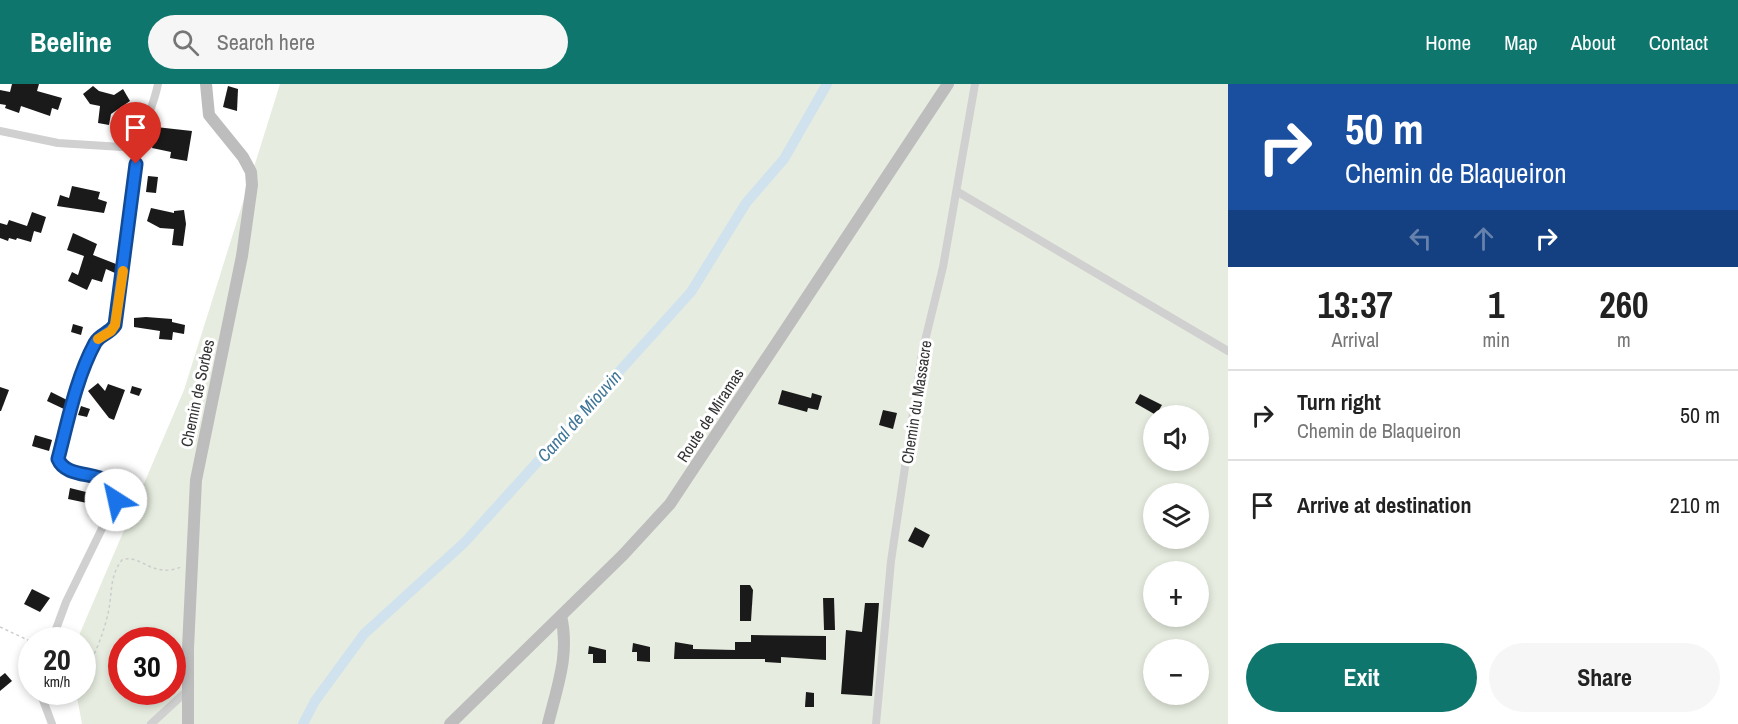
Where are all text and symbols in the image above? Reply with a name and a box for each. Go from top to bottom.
search box [148,15,568,69]
text: Beeline [30,23,112,61]
icon: search [169,26,202,59]
text: Search here [217,27,315,57]
text: Home [1425,28,1471,57]
text: Map [1504,28,1538,57]
text: About [1571,28,1616,57]
text: Contact [1649,28,1708,57]
text: 50 m [1345,101,1424,157]
pin [110,102,161,164]
icon: right [1246,108,1324,186]
icon: arrive [119,111,152,144]
text: Chemin de Blaqueiron [1345,155,1567,191]
icon: left [1404,222,1437,255]
icon: ahead [1467,222,1500,255]
icon: right [1530,222,1563,255]
text: 13:37 [1317,281,1393,329]
text: 1 [1488,281,1504,329]
text: 260 [1599,281,1649,329]
text: Arrival [1332,326,1379,353]
text: min [1482,326,1510,353]
text: m [1617,326,1631,353]
street label: Chemin de Sorbes [175,337,219,449]
street label: Chemin du Massacre [895,339,937,465]
street label: Route de Miramas [671,364,749,466]
water label: Canal de Miouvin [531,365,627,467]
text: Turn right [1297,387,1381,417]
icon: right [1246,399,1279,432]
text: 50 m [1680,400,1720,430]
map controls [1143,405,1209,705]
button: sound [1143,405,1209,471]
text: Chemin de Blaqueiron [1297,417,1461,444]
position arrow [84,468,148,532]
button: layers [1143,483,1209,549]
icon: arrive [1246,489,1279,522]
text: Arrive at destination [1297,490,1471,520]
text: 210 m [1670,490,1720,520]
button: + [1143,561,1209,627]
speed limit sign: 30 [108,627,186,705]
text: 20 [43,639,71,679]
button: − [1143,639,1209,705]
button: Exit [1246,643,1477,712]
button: Share [1489,643,1720,712]
text: km/h [44,671,70,692]

